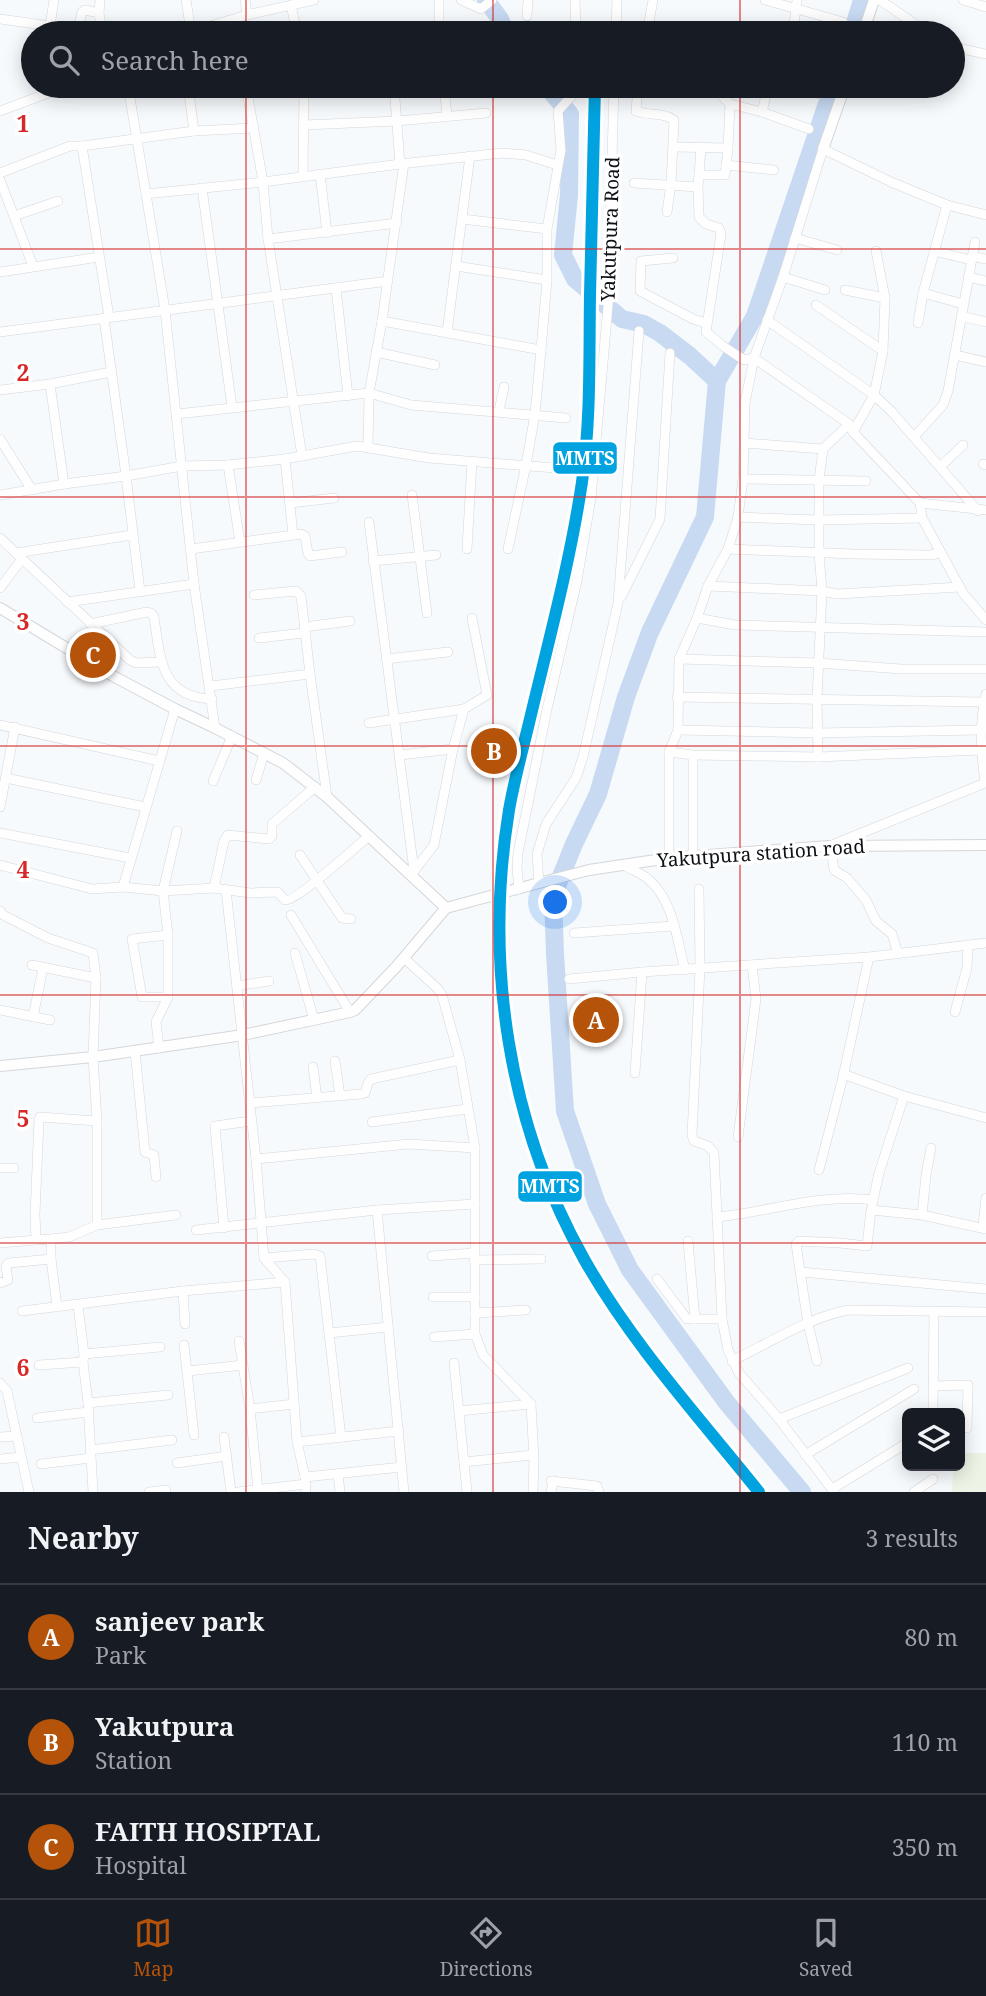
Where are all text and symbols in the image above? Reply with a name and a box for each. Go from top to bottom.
search box [21,21,965,98]
icon: search [45,41,83,79]
text: Search here [101,42,249,78]
text: 1 [17,107,30,139]
street label: Yakutpura Road [594,156,626,303]
text: 2 [17,356,30,388]
line badge: MMTS [552,441,618,475]
text: MMTS [555,445,615,471]
text: 3 [17,605,30,637]
pin: C [70,629,116,681]
pin: B [471,725,517,777]
street label: Yakutpura station road [655,833,866,873]
text: 4 [17,853,30,885]
your location [538,885,572,919]
pin: A [573,994,619,1046]
text: 5 [17,1102,30,1134]
line badge: MMTS [517,1170,583,1203]
text: MMTS [520,1173,580,1199]
text: 6 [17,1351,30,1383]
map controls [902,1408,965,1471]
button: layers [902,1408,965,1471]
text: Nearby [28,1517,139,1558]
text: 3 results [865,1522,958,1554]
text: sanjeev park [95,1603,264,1639]
text: A [42,1621,60,1653]
text: 80 m [905,1621,958,1653]
text: Park [95,1639,146,1671]
text: Yakutpura [95,1708,234,1744]
text: B [43,1726,59,1758]
text: 110 m [892,1726,958,1758]
text: Station [95,1744,172,1776]
text: FAITH HOSIPTAL [95,1813,320,1849]
text: C [43,1831,59,1863]
text: 350 m [892,1831,958,1863]
text: Hospital [95,1849,187,1881]
tab: Map [133,1914,173,1982]
tab: Directions [440,1914,533,1982]
tab: Saved [799,1914,853,1982]

